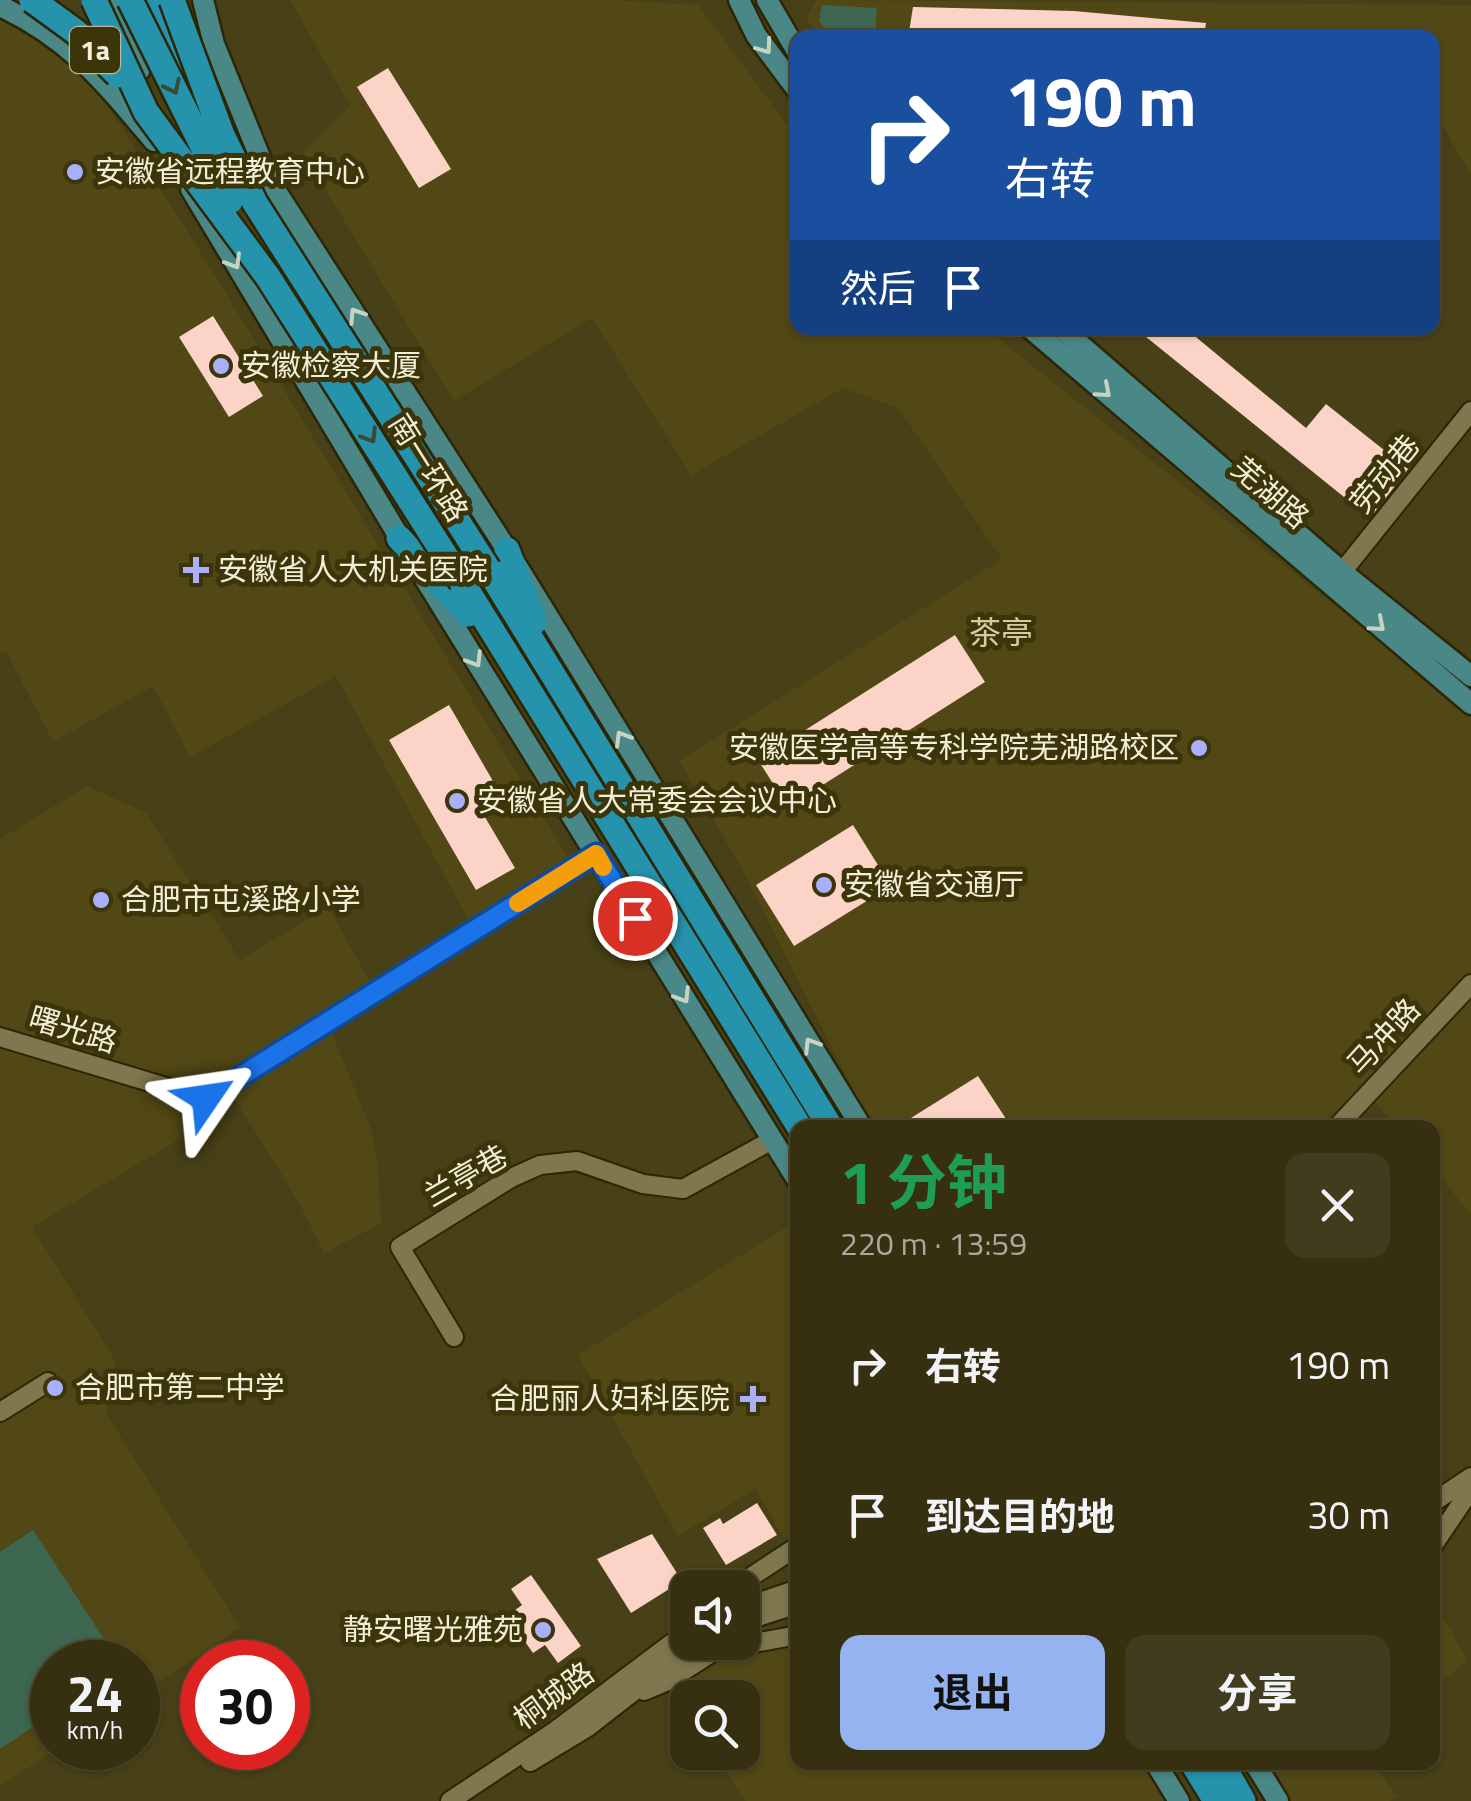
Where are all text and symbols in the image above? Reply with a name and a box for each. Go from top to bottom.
road number: 1a [70,27,120,73]
one-way arrow [754,36,771,54]
text: 190 m [1005,47,1197,153]
icon: right [840,70,970,200]
one-way arrow [161,77,180,95]
text: 右转 [1005,144,1095,212]
place label: 安徽省远程教育中心 [95,148,365,194]
marker: 安徽省远程教育中心 [64,161,86,183]
one-way arrow [222,251,241,269]
text: 然后 [840,259,916,317]
icon: arrive [936,260,991,315]
one-way arrow [349,308,368,326]
place label: 安徽检察大厦 [241,342,421,388]
marker: 安徽检察大厦 [210,355,232,377]
one-way arrow [1093,379,1111,397]
street label: 南一环路 [378,404,480,531]
street label: 劳动巷 [1338,424,1430,523]
one-way arrow [357,425,376,443]
street label: 芜湖路 [1222,445,1320,539]
place label: 安徽省人大机关医院 [218,546,488,592]
marker: 安徽省人大机关医院 [183,557,209,583]
district label: 茶亭 [969,608,1033,656]
one-way arrow [1366,613,1385,631]
one-way arrow [463,649,482,667]
place label: 安徽医学高等专科学院芜湖路校区 [729,724,1179,770]
one-way arrow [615,731,634,749]
marker: 安徽医学高等专科学院芜湖路校区 [1188,737,1210,759]
place label: 安徽省人大常委会会议中心 [477,777,837,823]
marker: 安徽省人大常委会会议中心 [446,790,468,812]
place label: 安徽省交通厅 [844,861,1024,907]
marker: 安徽省交通厅 [813,874,835,896]
place label: 合肥市屯溪路小学 [121,876,361,922]
pin [593,876,678,961]
marker: 合肥市屯溪路小学 [90,889,112,911]
icon: arrive [608,891,663,946]
one-way arrow [671,985,690,1003]
street label: 马冲路 [1336,988,1431,1085]
street label: 曙光路 [24,994,123,1064]
one-way arrow [804,1038,823,1056]
position arrow [154,1046,258,1150]
street label: 兰亭巷 [415,1133,516,1218]
text: 1 分钟 [840,1136,1007,1227]
button: close [1285,1153,1390,1258]
text: 220 m · 13:59 [840,1219,1027,1267]
text: 190 m [1286,1336,1390,1394]
text: 右转 [925,1337,1001,1395]
icon: right [840,1338,895,1393]
place label: 合肥市第二中学 [75,1364,285,1410]
place label: 合肥丽人妇科医院 [490,1375,730,1421]
marker: 合肥市第二中学 [44,1377,66,1399]
marker: 合肥丽人妇科医院 [740,1386,766,1412]
text: 30 m [1307,1486,1390,1544]
text: 到达目的地 [925,1487,1115,1545]
icon: arrive [840,1488,895,1543]
map controls [670,1570,760,1770]
button: sound [670,1570,760,1660]
place label: 静安曙光雅苑 [343,1606,523,1652]
marker: 静安曙光雅苑 [532,1619,554,1641]
button: 退出 [840,1635,1105,1750]
button: 分享 [1125,1635,1390,1750]
speed limit sign: 30 [180,1640,310,1770]
street label: 桐城路 [503,1650,603,1740]
text: 24 [67,1655,123,1731]
button: search [670,1680,760,1770]
text: km/h [67,1711,123,1749]

